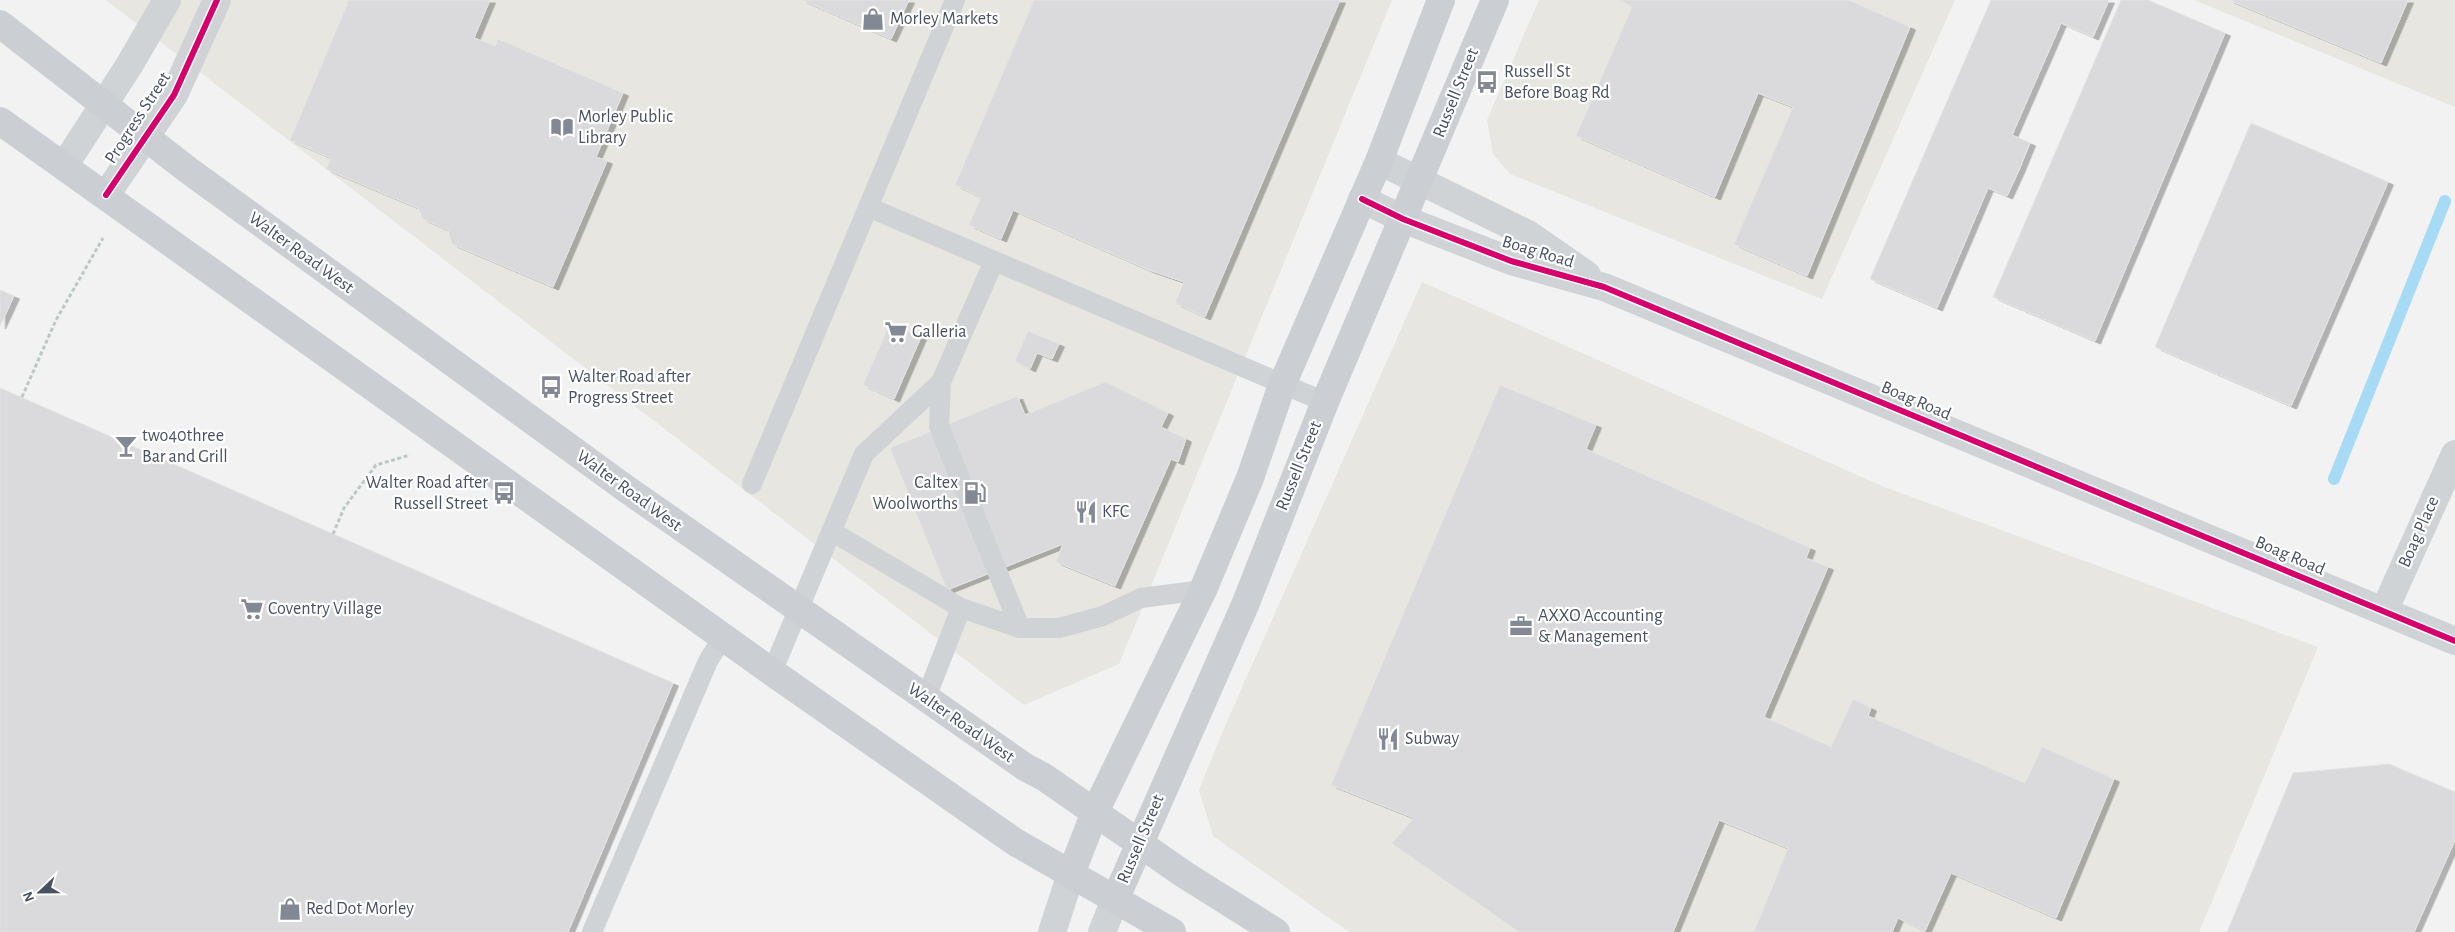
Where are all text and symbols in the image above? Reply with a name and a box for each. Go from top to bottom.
shop icon: Morley Markets [860,6,886,32]
place label: Morley Markets [890,10,998,28]
street label: Russell Street [1430,46,1482,140]
place label: Russell St Before Boag Rd [1504,63,1610,102]
street label: Progress Street [102,69,174,167]
bus stop icon: Russell St Before Boag Rd [1474,69,1500,95]
place label: Morley Public Library [578,108,673,147]
library icon: Morley Public Library [549,114,575,140]
street label: Walter Road West [245,209,357,297]
street label: Boag Road [1500,233,1576,271]
supermarket icon: Galleria [883,319,909,345]
place label: Galleria [912,323,967,341]
place label: Walter Road after Progress Street [568,368,691,407]
bus stop icon: Walter Road after Progress Street [538,374,564,400]
street label: Boag Road [1878,378,1954,424]
street label: Russell Street [1273,419,1325,513]
place label: two40three Bar and Grill [142,427,228,466]
bar icon: two40three Bar and Grill [113,433,139,459]
street label: Walter Road West [573,447,685,535]
place label: Walter Road after Russell Street [365,474,488,513]
place label: Caltex Woolworths [873,474,958,513]
bus stop icon: Walter Road after Russell Street [491,480,517,506]
fuel station icon: Caltex Woolworths [962,480,988,506]
street label: Boag Place [2395,494,2443,570]
restaurant icon: KFC [1073,499,1099,525]
place label: KFC [1102,503,1129,521]
street label: Boag Road [2252,533,2328,579]
supermarket icon: Coventry Village [239,596,265,622]
place label: Coventry Village [268,600,382,618]
place label: AXXO Accounting & Management [1538,607,1663,646]
office icon: AXXO Accounting & Management [1508,613,1534,639]
street label: Walter Road West [905,680,1018,766]
restaurant icon: Subway [1375,726,1401,752]
place label: Subway [1405,730,1460,748]
street label: Russell Street [1114,792,1168,886]
north arrow [15,867,65,917]
text: N [21,889,37,904]
shop icon: Red Dot Morley [277,896,303,922]
place label: Red Dot Morley [306,900,414,918]

